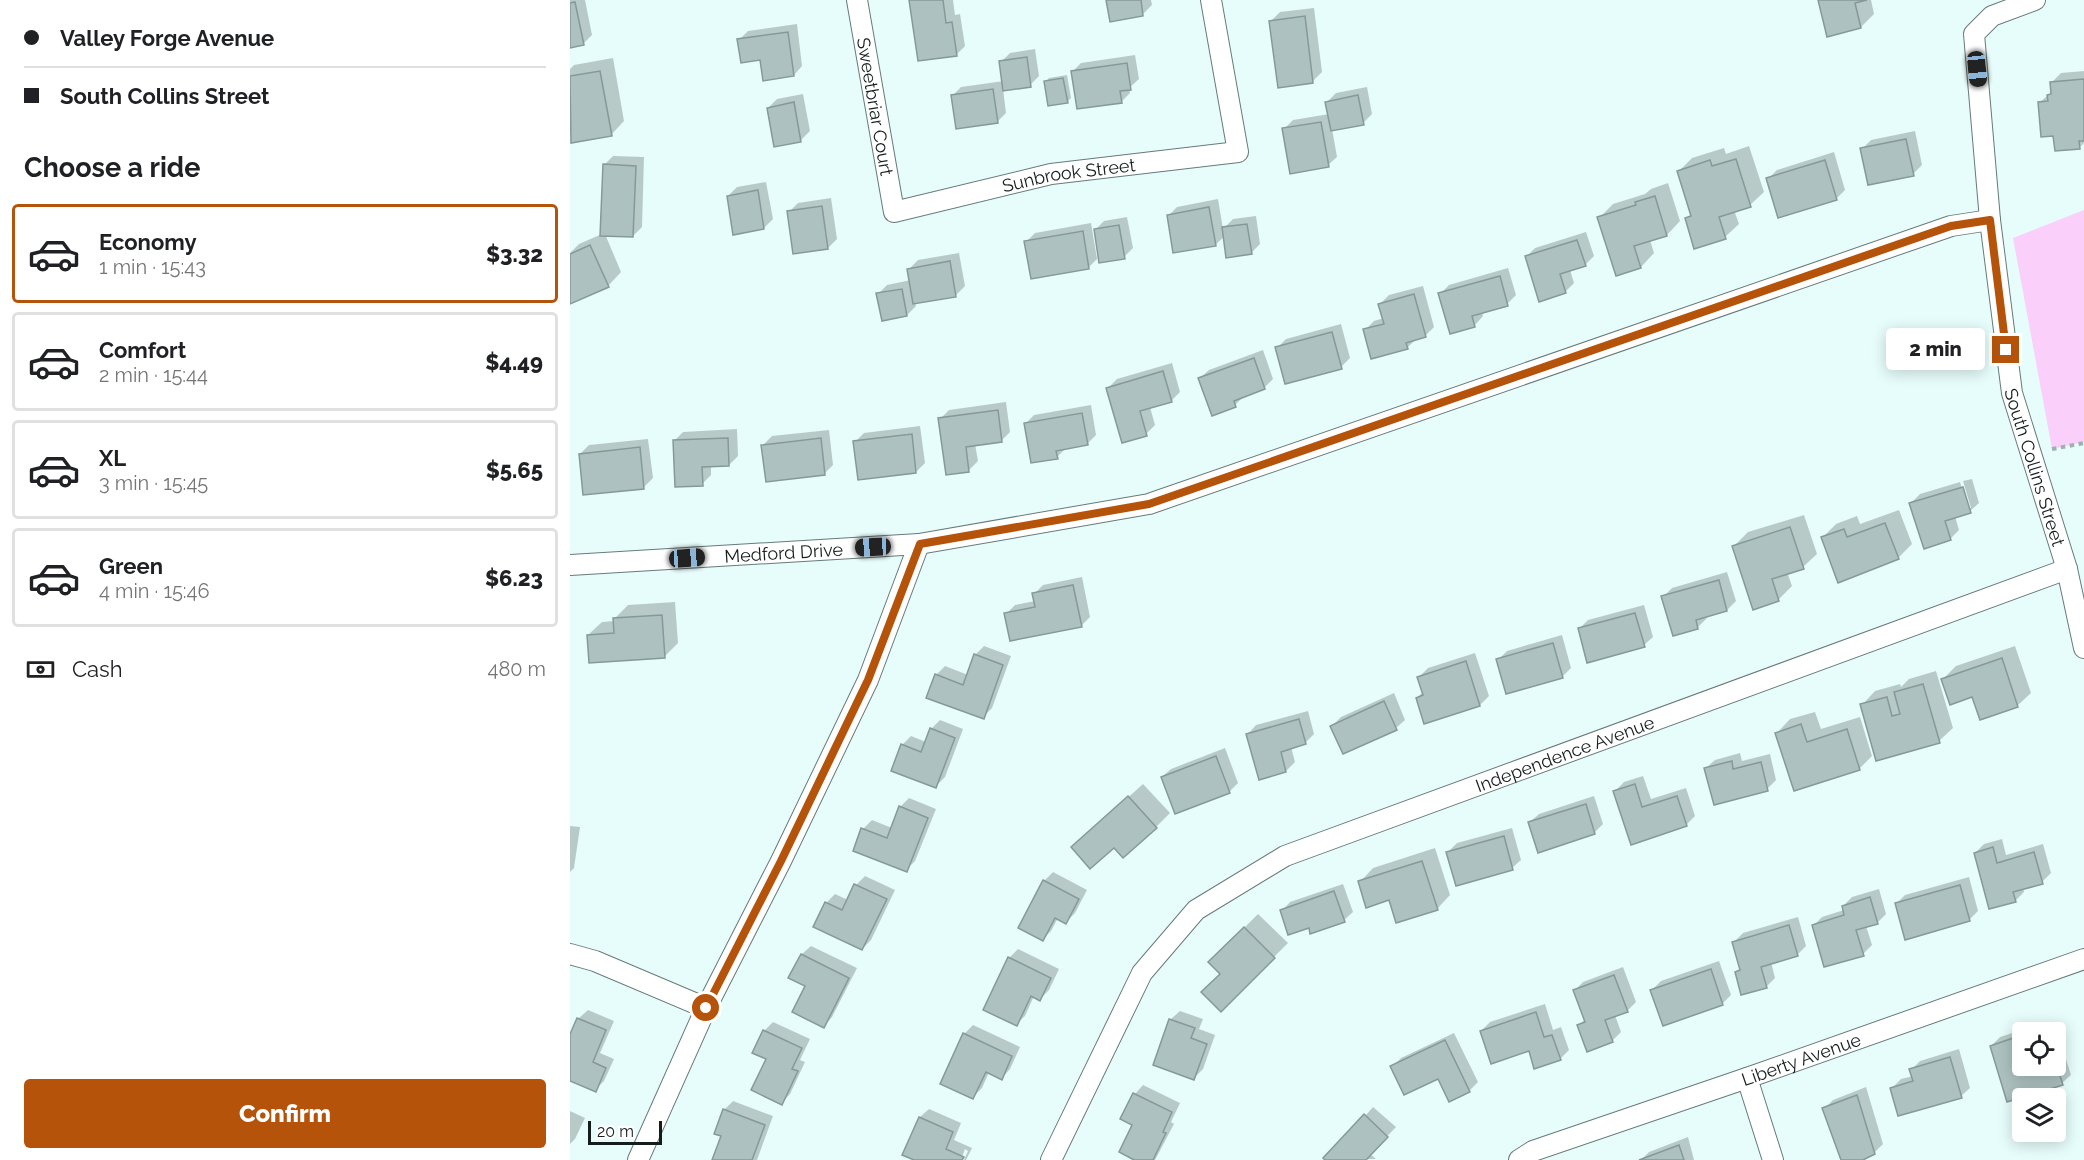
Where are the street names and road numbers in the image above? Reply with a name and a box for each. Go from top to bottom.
street label: Sweetbriar Court [853,36,898,177]
street label: Sunbrook Street [1000,154,1136,196]
street label: South Collins Street [2001,386,2070,548]
street label: Medford Drive [724,538,844,566]
street label: Independence Avenue [1472,711,1657,796]
street label: Liberty Avenue [1739,1028,1864,1090]

